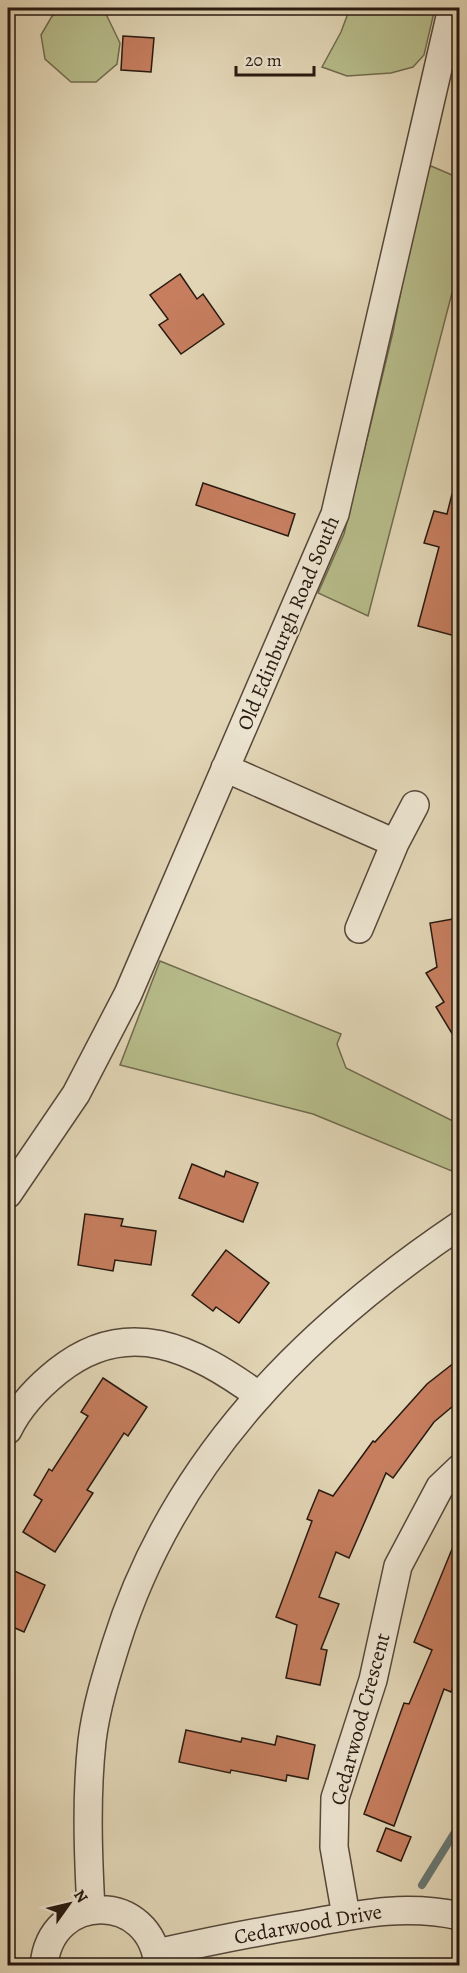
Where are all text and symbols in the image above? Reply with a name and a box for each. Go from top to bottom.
scale bar [236,39,314,77]
text: 20 m [245,48,282,72]
street label: Old Edinburgh Road South [230,512,346,734]
street label: Cedarwood Crescent [324,1630,396,1808]
north arrow [39,1874,99,1934]
text: N [68,1885,93,1907]
street label: Cedarwood Drive [232,1897,384,1951]

